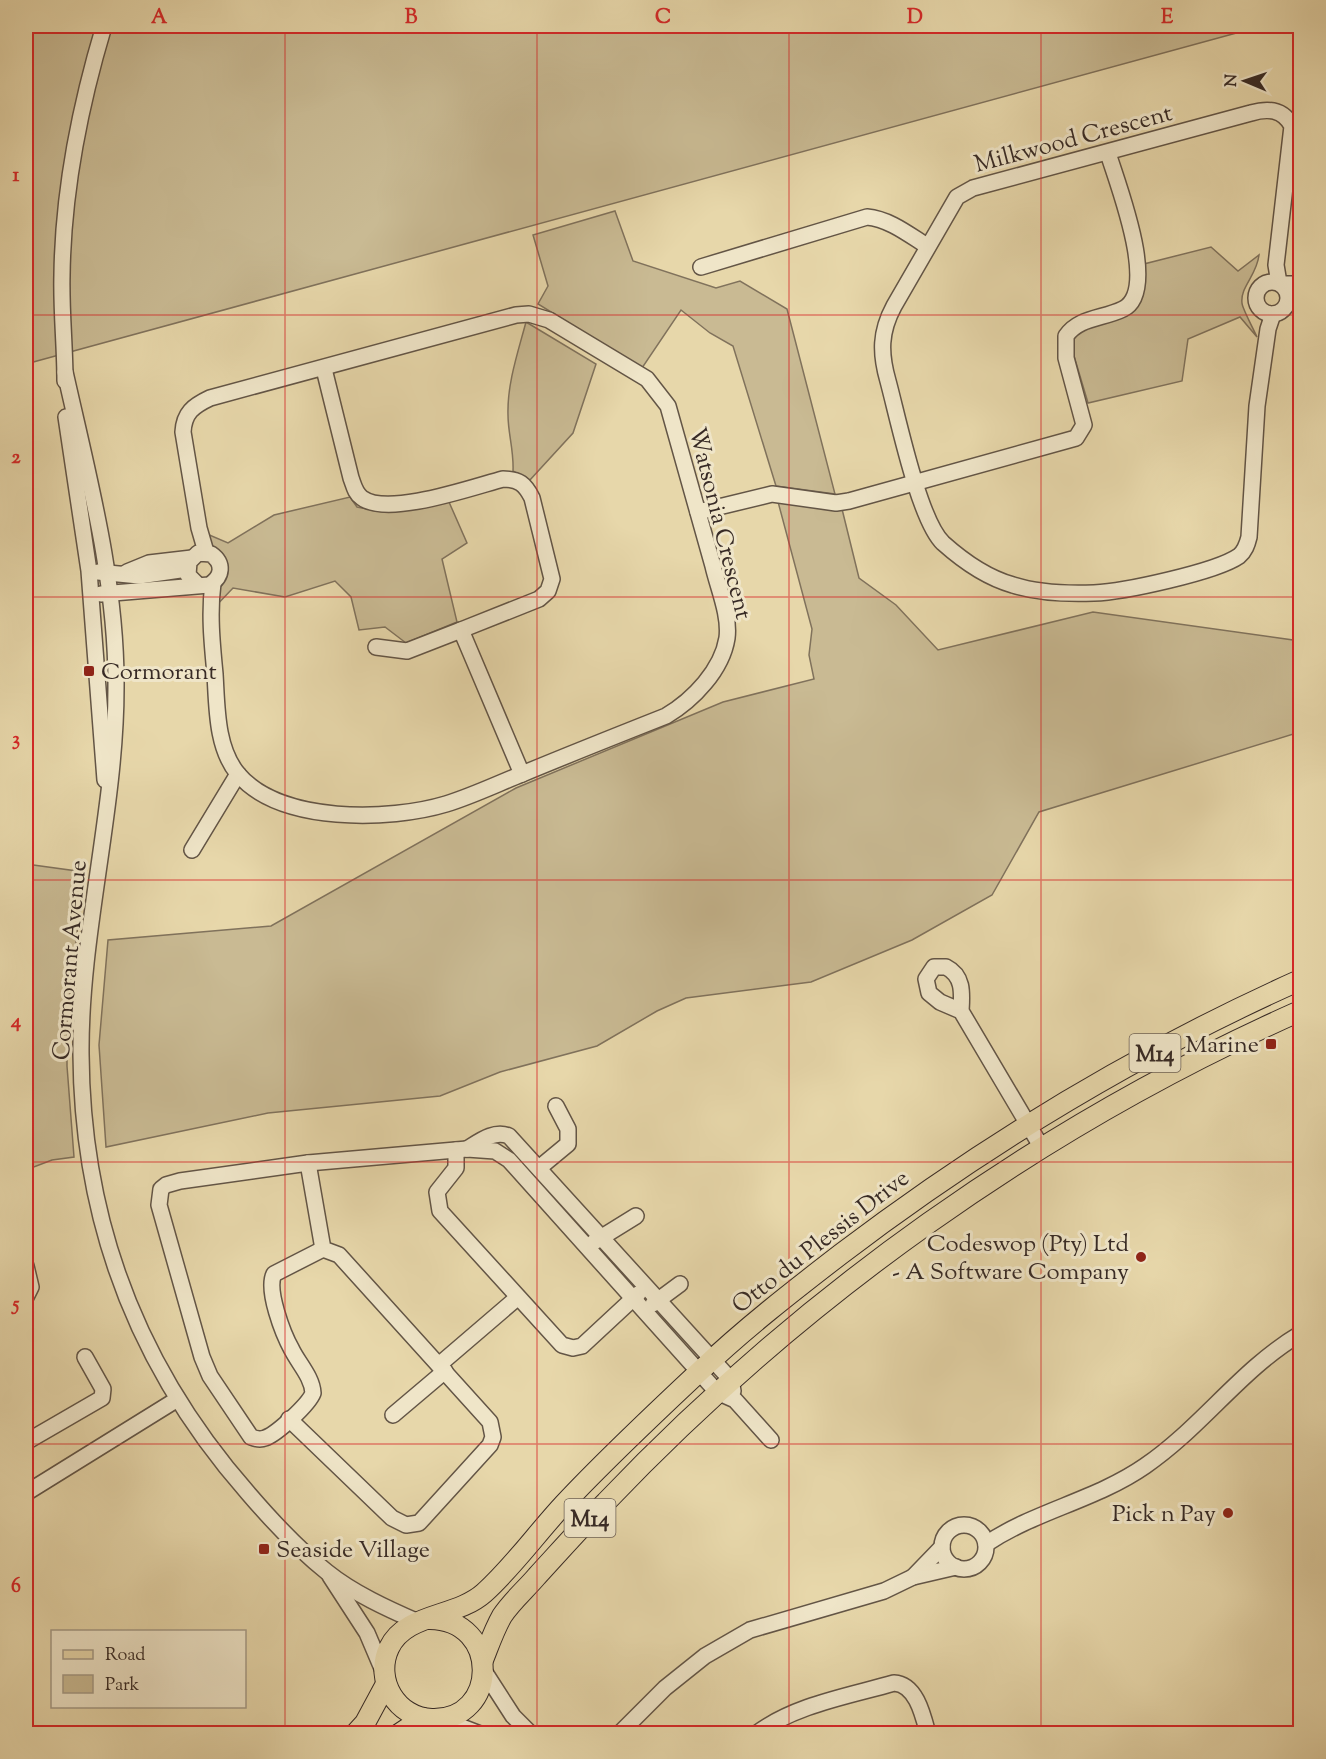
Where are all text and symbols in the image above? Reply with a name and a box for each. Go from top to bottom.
text: A [151,4,168,33]
text: B [405,4,418,33]
text: C [655,4,671,33]
text: D [907,4,923,33]
text: E [1161,4,1174,33]
north arrow [1215,51,1275,111]
text: N [1221,74,1244,87]
street label: Milkwood Crescent [971,97,1176,183]
text: 1 [13,162,20,191]
street label: Watsonia Crescent [679,424,759,623]
text: 2 [11,444,21,473]
place label: Cormorant [101,656,217,690]
marker: Cormorant [82,664,96,678]
text: 3 [12,726,20,755]
street label: Cormorant Avenue [45,859,97,1062]
text: 4 [10,1008,21,1037]
place label: Marine [1185,1029,1259,1063]
road number: M14 [1130,1034,1180,1072]
marker: Marine [1264,1037,1278,1051]
street label: Otto du Plessis Drive [725,1163,917,1323]
place label: Codeswop (Pty) Ltd - A Software Company [892,1228,1129,1290]
marker: Codeswop (Pty) Ltd - A Software Company [1134,1250,1148,1264]
text: 5 [11,1291,20,1320]
place label: Pick n Pay [1112,1498,1216,1532]
road number: M14 [564,1499,616,1537]
marker: Pick n Pay [1221,1506,1235,1520]
place label: Seaside Village [276,1534,430,1568]
marker: Seaside Village [257,1542,271,1556]
text: 6 [11,1573,21,1602]
legend [51,1630,246,1708]
text: Road [105,1643,145,1669]
text: Park [105,1673,140,1699]

